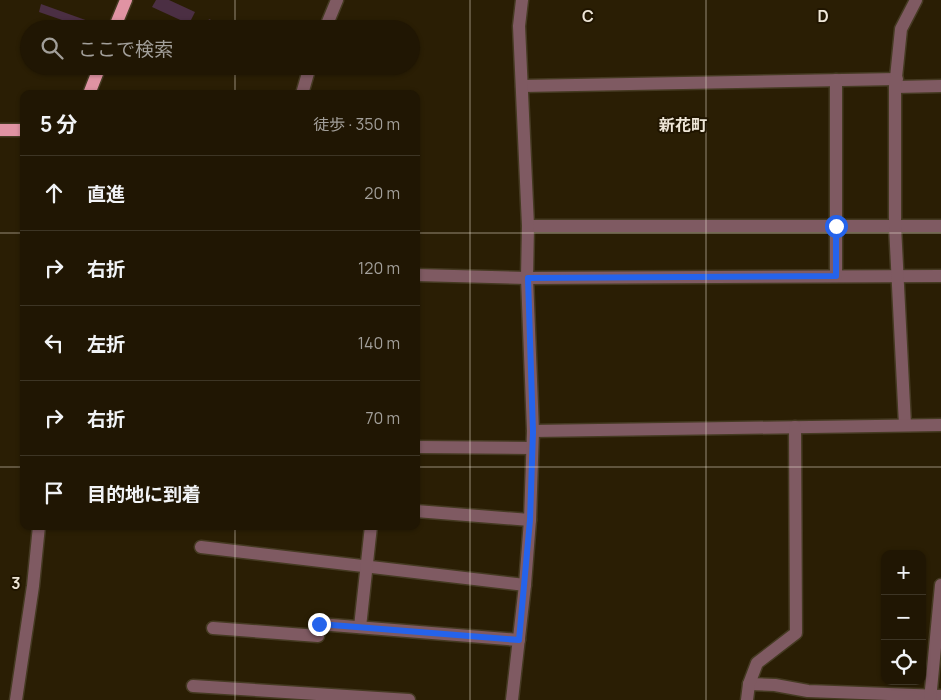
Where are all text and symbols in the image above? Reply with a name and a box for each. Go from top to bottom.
text: C [582,5,594,27]
text: D [817,5,829,27]
search box [20,20,420,75]
icon: search [38,34,66,62]
text: ここで検索 [78,36,173,62]
text: 5 分 [40,110,78,138]
text: 徒歩 · 350 m [313,113,400,135]
district label: 新花町 [659,114,707,136]
icon: ahead [40,179,68,207]
text: 直進 [87,181,125,207]
text: 20 m [364,182,400,204]
route start [825,215,848,238]
icon: right [40,254,68,282]
text: 右折 [87,256,125,282]
text: 120 m [358,257,400,279]
icon: left [40,329,68,357]
text: 左折 [87,331,125,357]
text: 140 m [358,332,400,354]
icon: right [40,404,68,432]
text: 右折 [87,406,125,432]
text: 70 m [365,407,400,429]
icon: arrive [40,479,68,507]
text: 目的地に到着 [87,481,201,507]
map controls [881,550,926,685]
button: + [881,550,926,595]
text: 3 [11,572,21,594]
button: − [881,595,926,640]
route end [308,613,331,636]
button: locate [881,640,926,685]

